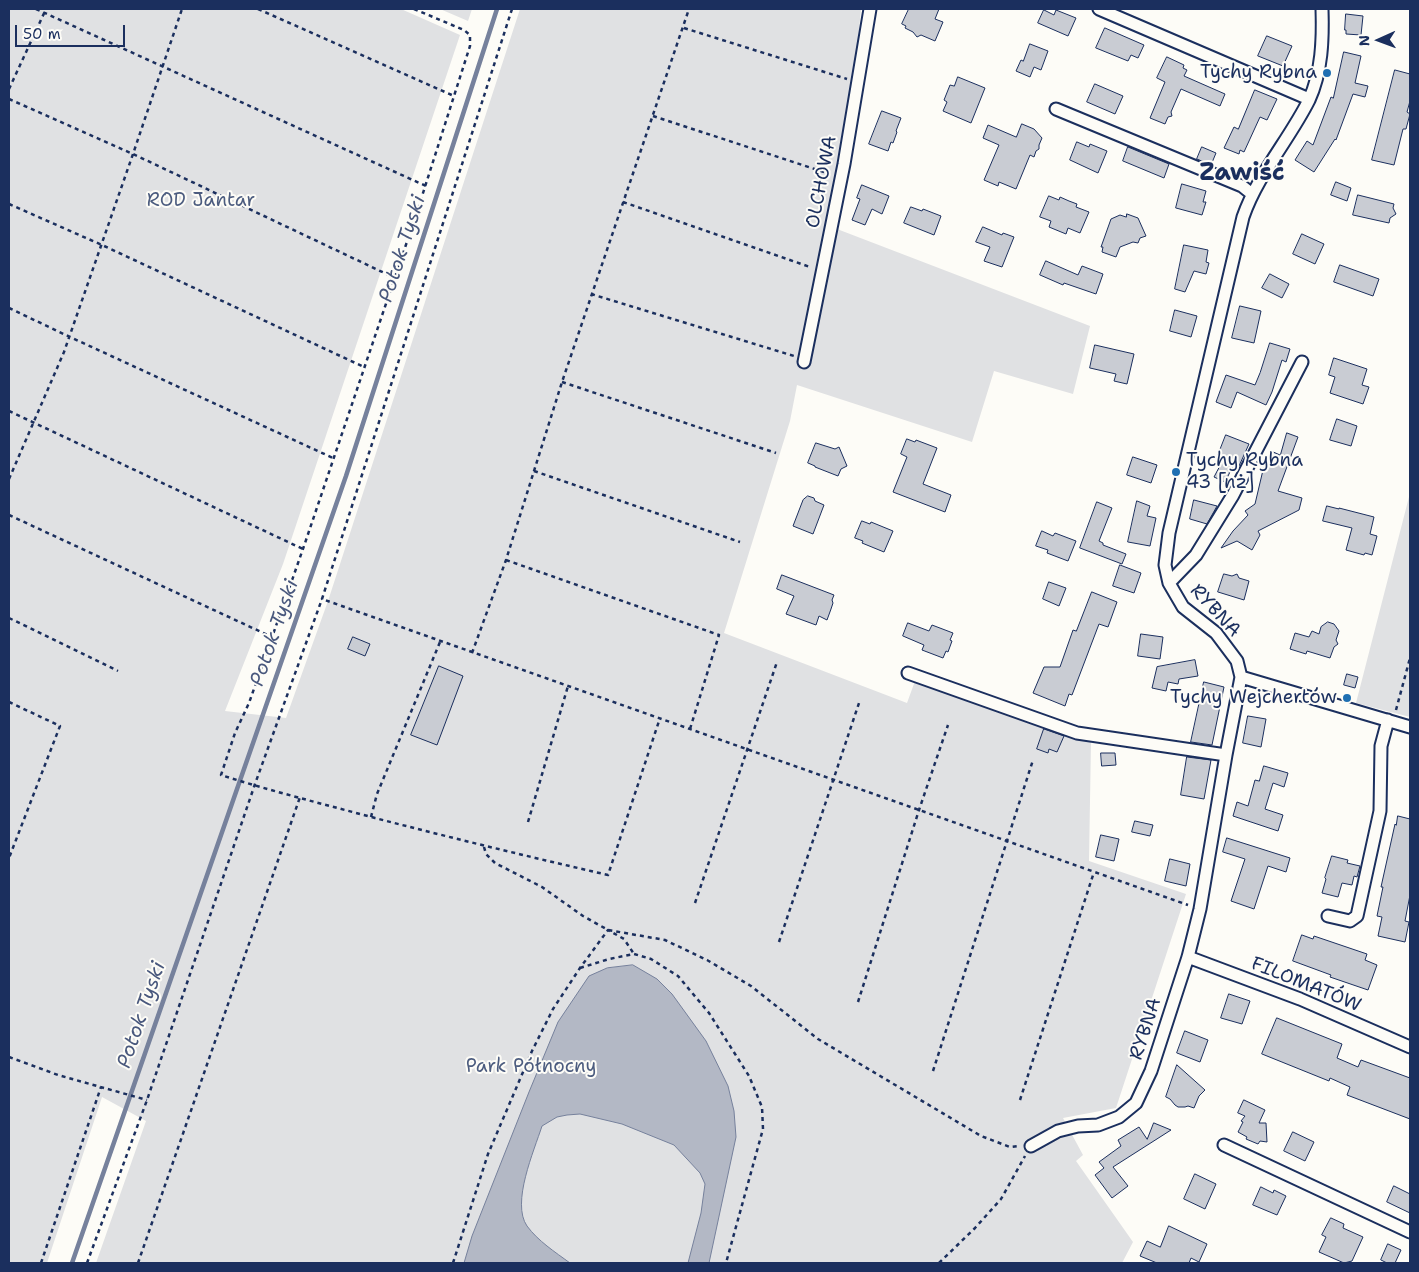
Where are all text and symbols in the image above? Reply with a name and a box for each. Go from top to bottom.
scale bar [18,15,128,47]
north arrow [1354,15,1404,65]
text: 50 m [23,24,61,44]
text: N [1355,35,1373,46]
place label: Tychy Rybna [1200,62,1317,84]
marker: Tychy Rybna [1321,67,1333,79]
street label: OLCHOWA [802,134,842,230]
district label: Zawiść [1199,160,1285,188]
park label: ROD Jantar [147,190,255,212]
water label: Potok Tyski [374,193,432,305]
place label: Tychy Rybna 43 [nż] [1186,450,1303,494]
marker: Tychy Rybna 43 [nż] [1170,466,1182,478]
water label: Potok Tyski [246,577,304,689]
street label: RYBNA [1185,580,1245,642]
place label: Tychy Wejchertów [1170,687,1337,709]
marker: Tychy Wejchertów [1341,692,1353,704]
street label: FILOMATÓW [1248,953,1364,1017]
water label: Potok Tyski [113,959,171,1071]
street label: RYBNA [1125,995,1167,1063]
park label: Park Północny [466,1056,596,1078]

